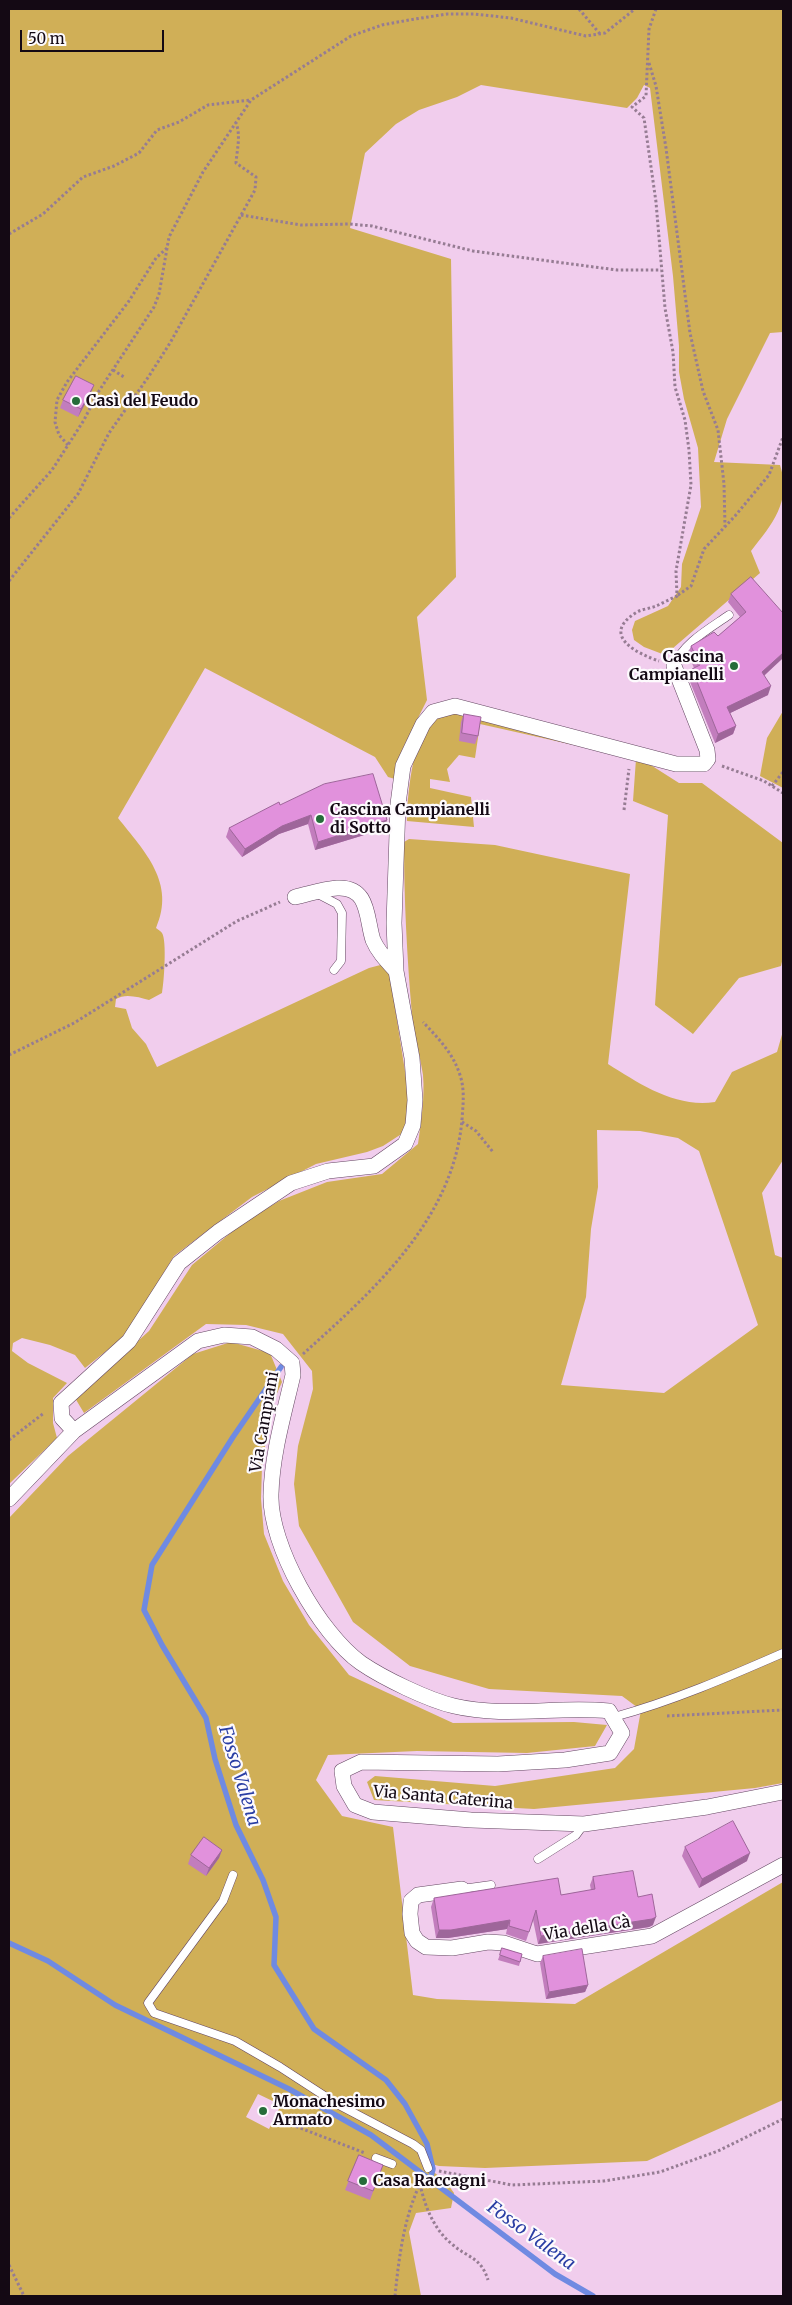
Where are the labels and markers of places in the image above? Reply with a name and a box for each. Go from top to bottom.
place label: Casì del Feudo [86,391,198,411]
marker: Casì del Feudo [70,395,82,407]
place label: Cascina Campianelli [629,647,724,685]
marker: Cascina Campianelli [728,660,740,672]
place label: Cascina Campianelli di Sotto [330,800,490,838]
marker: Cascina Campianelli di Sotto [314,813,326,825]
place label: Monachesimo Armato [273,2092,385,2130]
marker: Monachesimo Armato [257,2105,269,2117]
place label: Casa Raccagni [373,2171,486,2191]
marker: Casa Raccagni [357,2175,369,2187]

